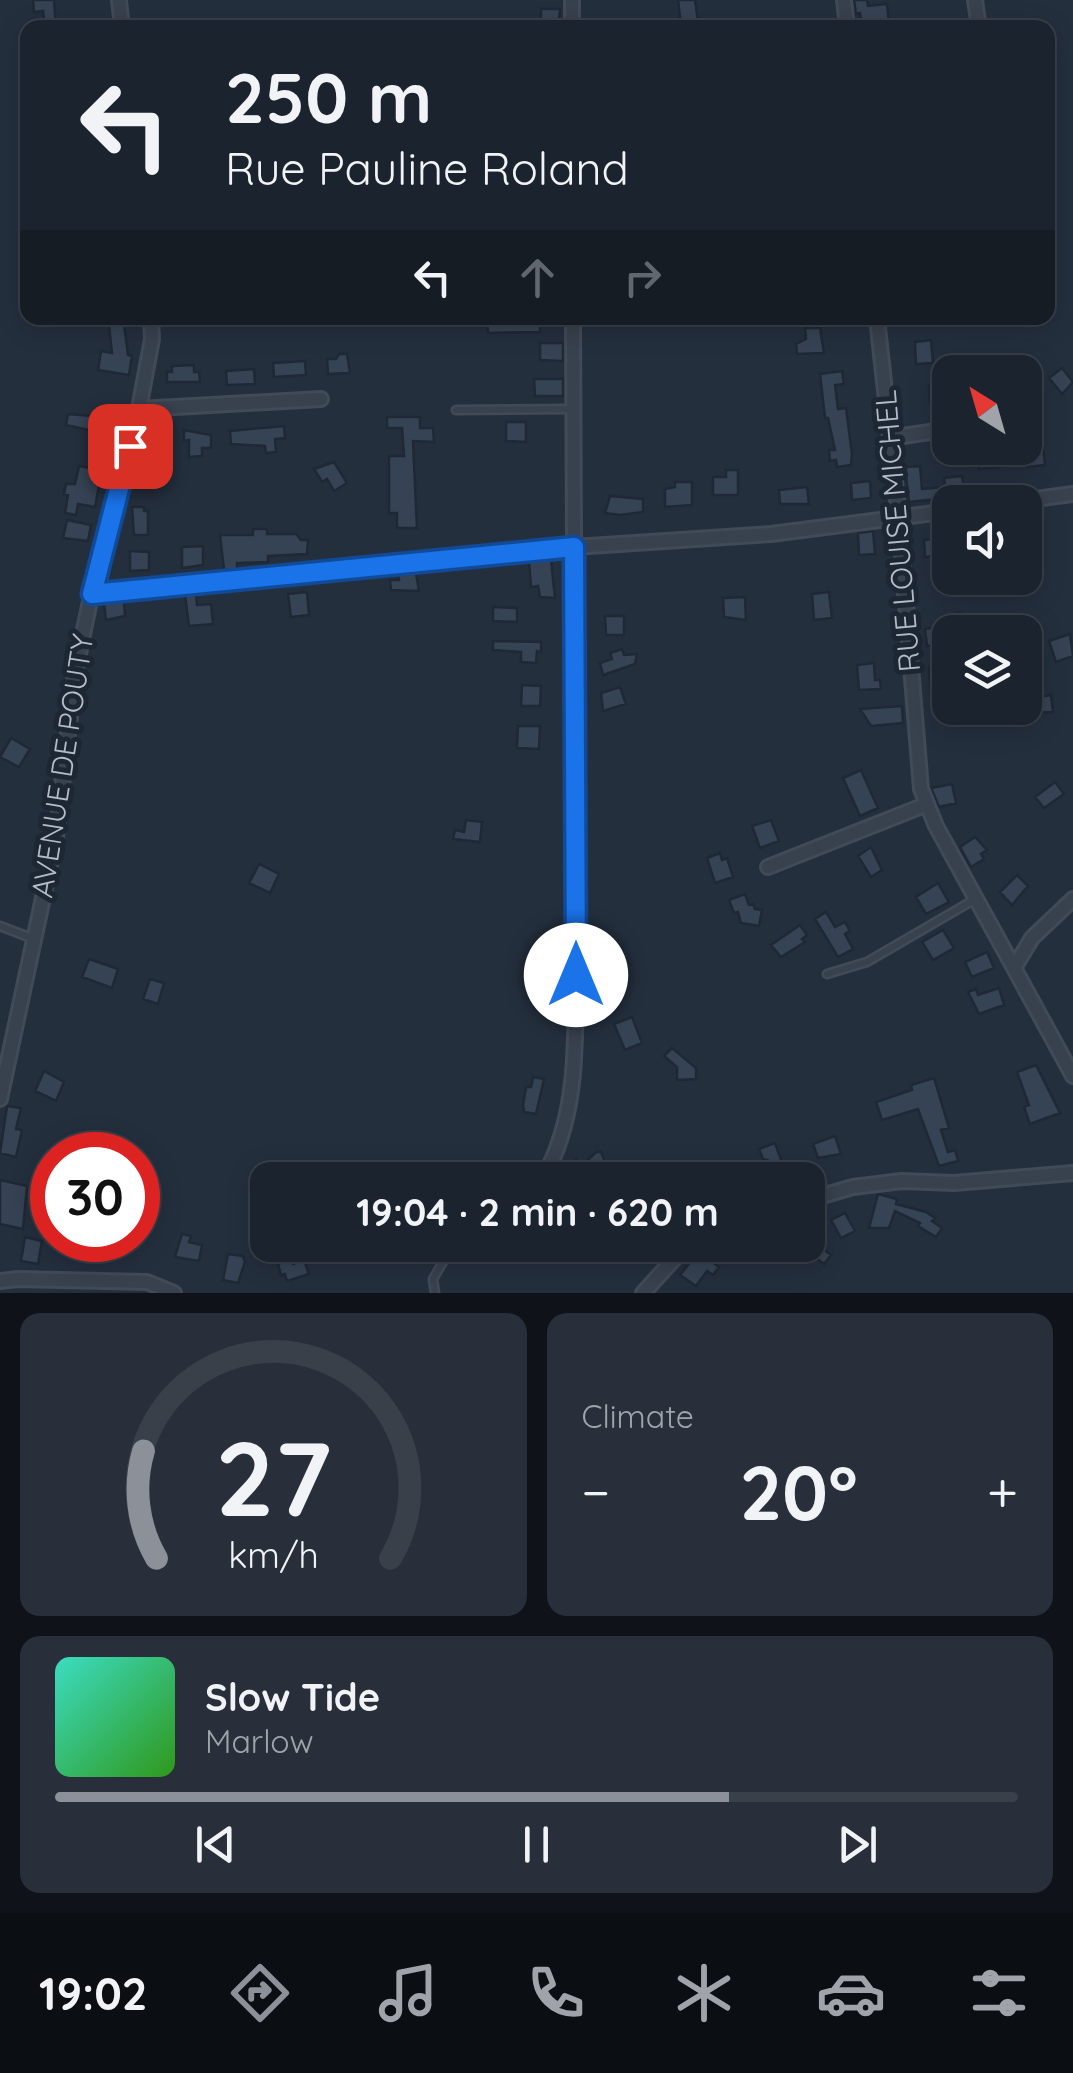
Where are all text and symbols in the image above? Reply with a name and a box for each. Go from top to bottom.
text: 250 m [225,53,432,141]
icon: left [60,60,190,190]
text: Rue Pauline Roland [225,140,629,196]
icon: left [405,250,460,305]
icon: ahead [510,250,565,305]
icon: right [615,250,670,305]
north arrow [932,355,1042,465]
map controls [932,355,1042,725]
street label: RUE LOUISE MICHEL [866,389,928,674]
pin [88,404,173,489]
icon: arrive [103,419,158,474]
button: sound [932,485,1042,595]
button: layers [932,615,1042,725]
street label: AVENUE DE POUTY [22,631,102,900]
position arrow [524,923,628,1027]
speed limit sign: 30 [30,1132,160,1262]
text: 19:04 · 2 min · 620 m [356,1188,719,1236]
text: Climate [582,1396,694,1436]
text: 27 [215,1412,331,1542]
text: 20° [739,1445,858,1539]
text: − [582,1457,610,1526]
text: + [987,1457,1018,1526]
text: km/h [228,1532,319,1577]
text: Slow Tide [205,1673,380,1721]
text: Marlow [205,1721,314,1761]
icon: previous [188,1817,243,1872]
icon: pause [509,1817,564,1872]
icon: next [830,1817,885,1872]
icon: directions [225,1958,295,2028]
icon: music [373,1958,443,2028]
icon: phone [521,1958,591,2028]
icon: climate [669,1958,739,2028]
icon: car [816,1958,886,2028]
icon: filters [964,1958,1034,2028]
text: 19:02 [39,1965,147,2021]

